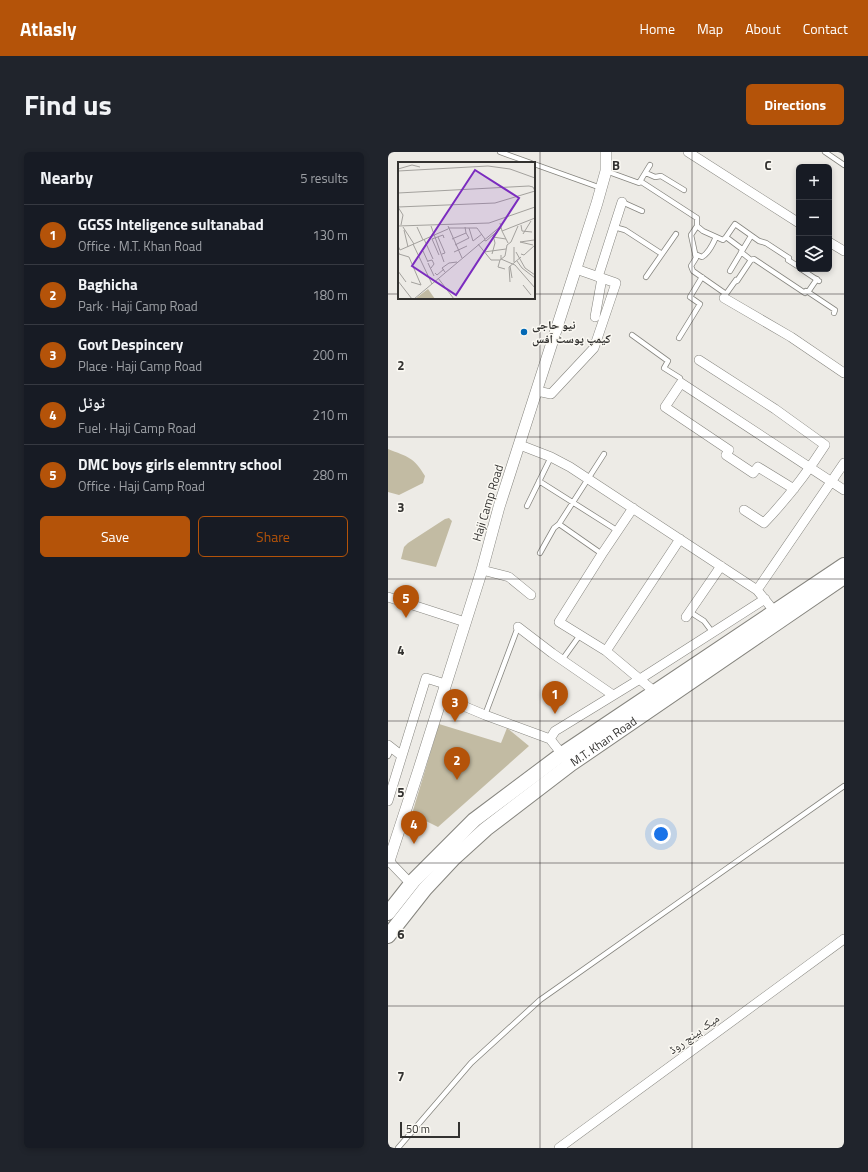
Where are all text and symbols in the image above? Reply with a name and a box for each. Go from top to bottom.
text: Atlasly [20,14,77,43]
text: Home [640,18,675,39]
text: Map [697,18,723,39]
text: About [745,18,781,39]
text: Contact [803,18,848,39]
text: Find us [24,83,112,126]
button: Directions [746,84,844,125]
text: B [612,155,620,175]
text: C [764,155,772,175]
inset map [398,162,535,299]
map controls [796,164,832,272]
button: + [796,164,832,200]
text: Nearby [40,165,93,191]
text: 5 results [300,168,348,188]
button: − [796,200,832,236]
text: GGSS Inteligence sultanabad [78,213,264,236]
text: 1 [49,225,57,245]
text: 130 m [312,225,348,245]
text: Office · M.T. Khan Road [78,236,202,256]
button: layers [796,236,832,272]
text: Baghicha [78,273,138,296]
text: 2 [49,285,57,305]
text: 180 m [312,285,348,305]
text: Park · Haji Camp Road [78,296,198,316]
place label: نیو حاجی کیمپ پوسٹ آفس [532,315,612,348]
marker: نیو حاجی کیمپ پوسٹ آفس [519,327,529,337]
text: Govt Despincery [78,333,183,356]
text: 3 [49,345,57,365]
text: 200 m [312,345,348,365]
text: 2 [397,355,405,375]
text: Place · Haji Camp Road [78,356,202,376]
text: ٹوٹل [78,391,105,414]
text: 4 [49,405,57,425]
text: 210 m [312,405,348,425]
text: Fuel · Haji Camp Road [78,418,196,438]
text: DMC boys girls elemntry school [78,453,282,476]
street label: Haji Camp Road [467,462,508,544]
text: 5 [49,465,57,485]
text: 280 m [312,465,348,485]
text: Office · Haji Camp Road [78,476,205,496]
text: 3 [397,497,405,517]
button: Save [40,516,190,557]
button: Share [198,516,348,557]
pin: 5 [393,585,419,618]
text: 4 [397,640,405,660]
pin: 1 [542,681,568,714]
pin: 3 [442,689,468,722]
street label: M.T. Khan Road [566,712,641,771]
pin: 2 [444,747,470,780]
text: 5 [397,782,405,802]
pin: 4 [401,811,427,844]
your location [651,824,671,844]
text: 6 [397,924,405,944]
street label: میک ہینچ روڈ [664,1009,723,1059]
text: 7 [397,1066,405,1086]
scale bar [400,1120,460,1139]
text: 50 m [406,1121,430,1137]

